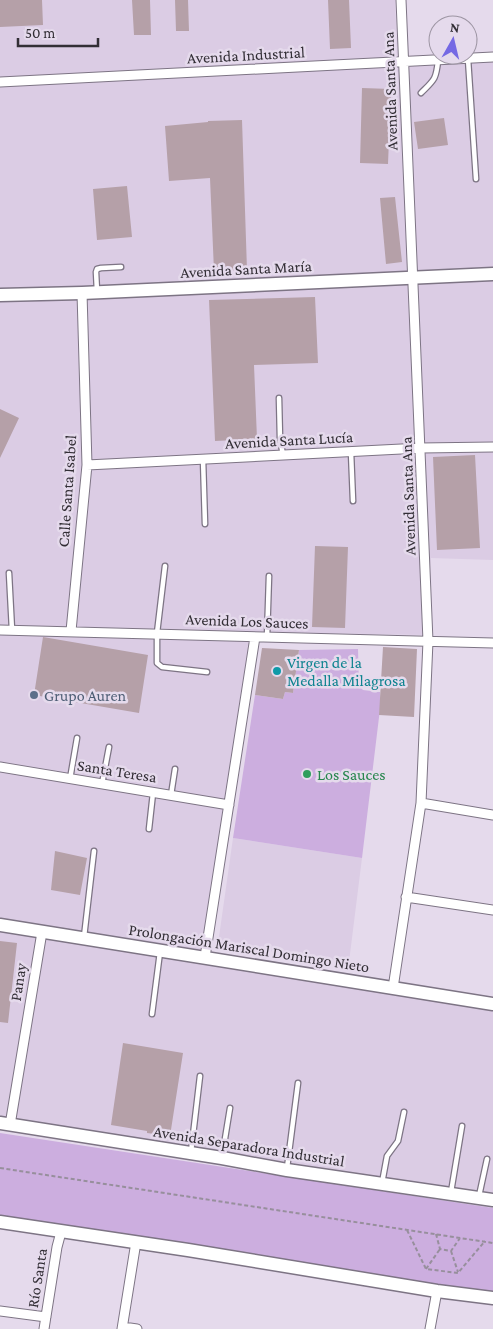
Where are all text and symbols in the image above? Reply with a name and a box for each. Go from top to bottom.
scale bar [18,15,98,47]
north arrow [428,15,478,65]
text: N [449,19,461,36]
text: 50 m [25,25,55,41]
street label: Avenida Santa Ana [379,31,401,151]
street label: Avenida Industrial [187,43,305,67]
street label: Avenida Santa María [180,257,313,281]
street label: Avenida Santa Lucía [224,428,354,452]
street label: Calle Santa Isabel [55,434,79,548]
street label: Avenida Santa Ana [397,436,419,556]
street label: Avenida Los Sauces [185,610,309,632]
place label: Virgen de la Medalla Milagrosa [287,654,406,690]
marker: Virgen de la Medalla Milagrosa [271,665,283,677]
place label: Grupo Auren [44,687,126,705]
marker: Grupo Auren [28,689,40,701]
street label: Santa Teresa [76,756,159,786]
place label: Los Sauces [317,766,385,783]
marker: Los Sauces [301,768,313,780]
street label: Prolongación Mariscal Domingo Nieto [127,921,371,976]
street label: Panay [7,961,30,1002]
street label: Avenida Separadora Industrial [152,1122,346,1170]
street label: Río Santa [24,1246,50,1309]

